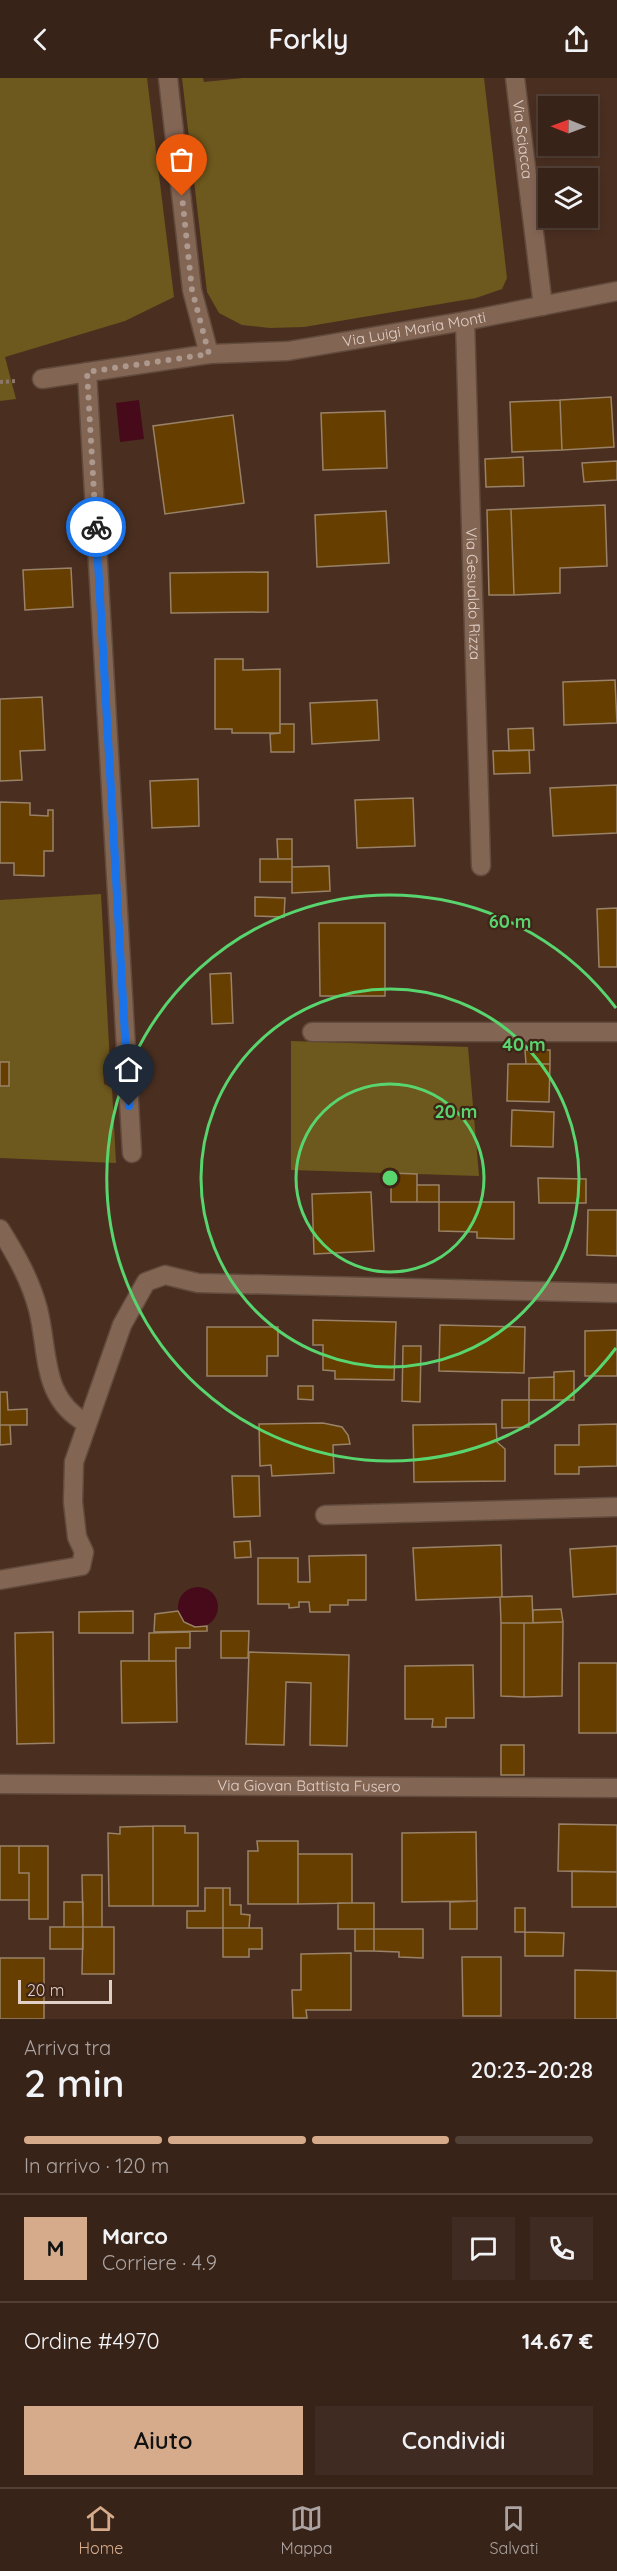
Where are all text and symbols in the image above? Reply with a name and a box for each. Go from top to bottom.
text: Forkly [269,22,348,56]
icon: back [24,23,57,56]
icon: share [560,23,593,56]
north arrow [538,96,598,156]
map controls [538,96,598,228]
street label: Via Sciacca [509,99,537,180]
pin [156,134,207,196]
icon: bag [165,143,198,176]
button: layers [538,168,598,228]
street label: Via Luigi Maria Monti [341,307,487,351]
courier [66,497,126,557]
icon: bike [80,511,113,544]
street label: Via Gesualdo Rizza [462,527,485,660]
text: 60 m [489,910,531,933]
text: 40 m [502,1033,546,1056]
pin [103,1044,154,1106]
icon: home [112,1053,145,1086]
text: 20 m [435,1100,477,1123]
centre of rings [380,1168,400,1188]
street label: Via Giovan Battista Fusero [217,1775,401,1796]
scale bar [18,1977,112,2004]
text: 20 m [27,1980,64,2000]
text: Arriva tra [24,2035,111,2060]
text: 20:23–20:28 [471,2056,593,2084]
text: 2 min [24,2058,125,2107]
text: In arrivo · 120 m [24,2153,169,2178]
button: chat [452,2217,515,2280]
button: phone [530,2217,593,2280]
text: Marco [102,2222,168,2250]
text: M [46,2234,65,2262]
text: Corriere · 4.9 [102,2250,217,2275]
text: Ordine #4970 [24,2327,160,2355]
text: 14.67 € [522,2327,593,2355]
button: Aiuto [24,2406,303,2475]
button: Condividi [315,2406,593,2475]
tab: Home [79,2502,123,2558]
tab: Mappa [280,2502,332,2558]
tab: Salvati [490,2502,538,2558]

